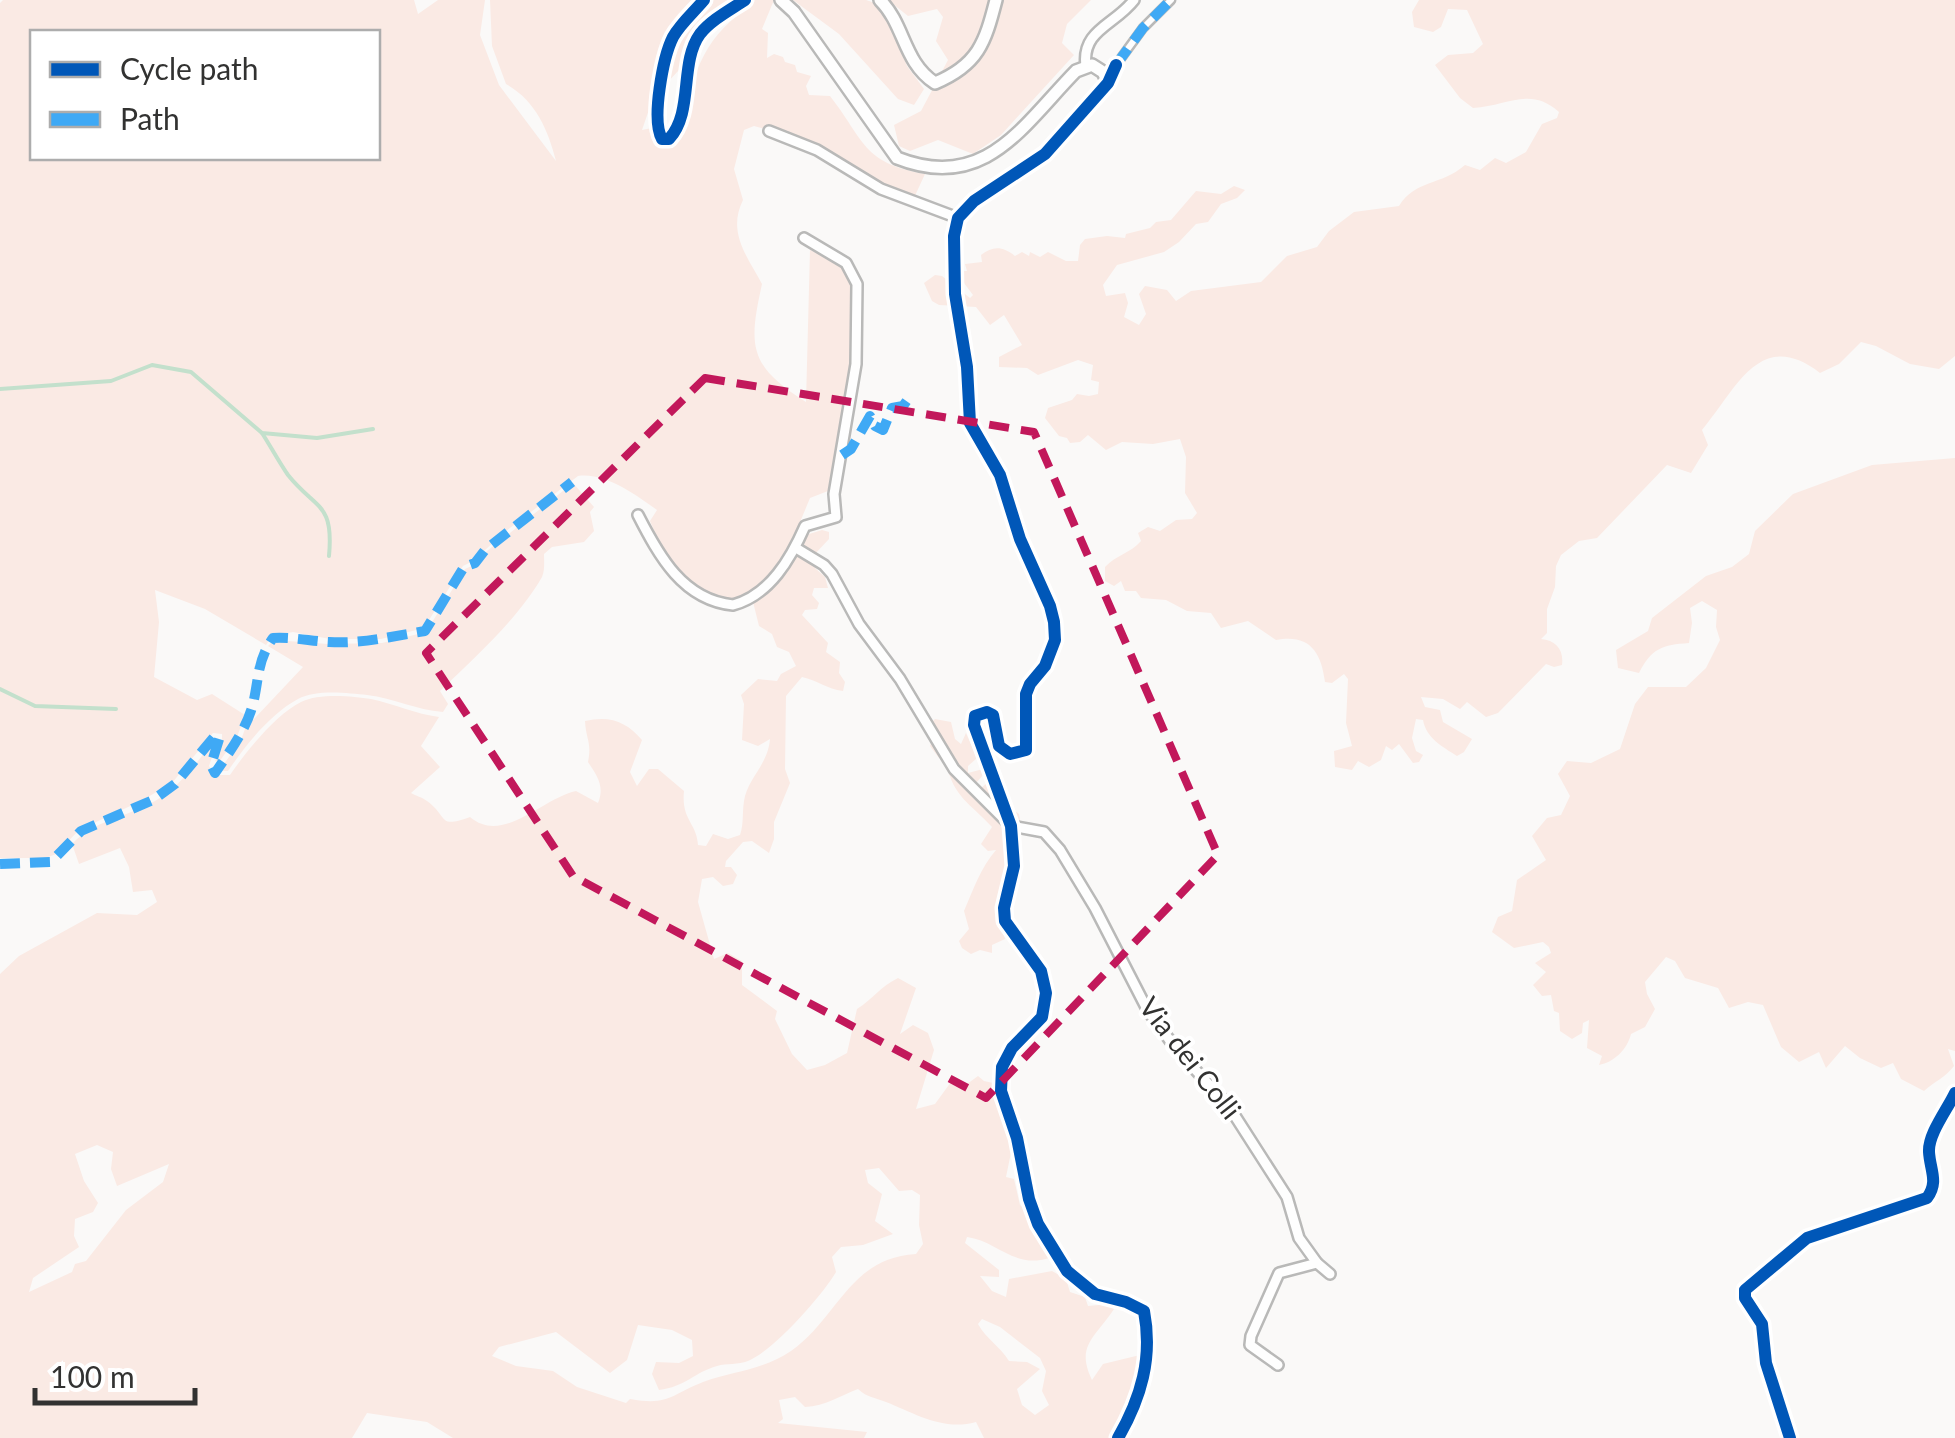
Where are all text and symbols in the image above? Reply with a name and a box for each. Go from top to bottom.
legend [30,30,380,160]
text: Cycle path [120,50,259,86]
text: Path [120,100,180,136]
street label: Via dei Colli [1133,990,1249,1125]
scale bar [35,1343,195,1405]
text: 100 m [50,1358,135,1394]

